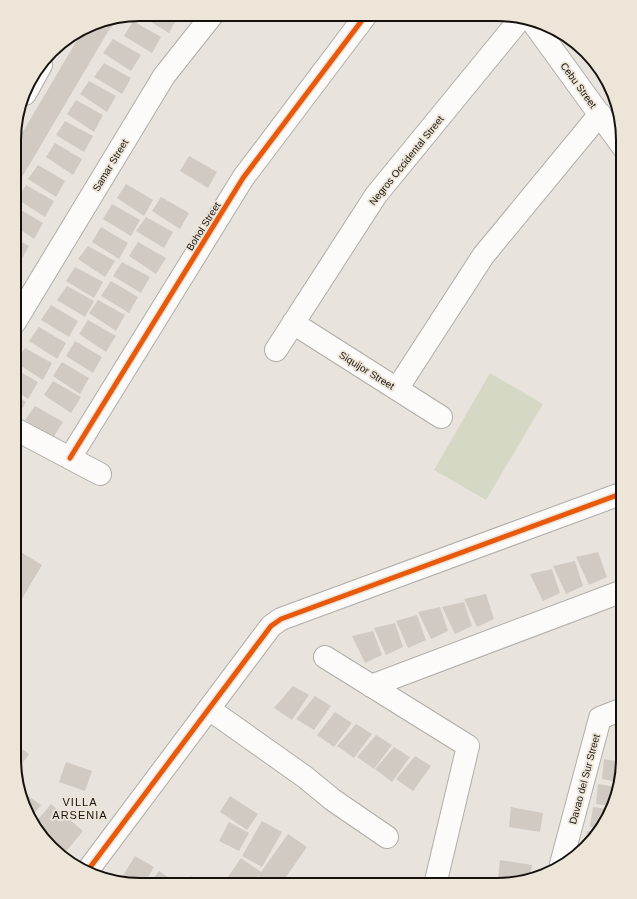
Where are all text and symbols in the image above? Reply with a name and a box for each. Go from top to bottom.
street label: Cebu Street [558,60,599,110]
street label: Negros Occidental Street [367,113,446,207]
street label: Samar Street [91,137,130,193]
street label: Bohol Street [184,200,223,253]
street label: Siquijor Street [337,349,396,392]
street label: Davao del Sur Street [567,733,602,825]
district label: VILLA ARSENIA [52,796,108,821]

